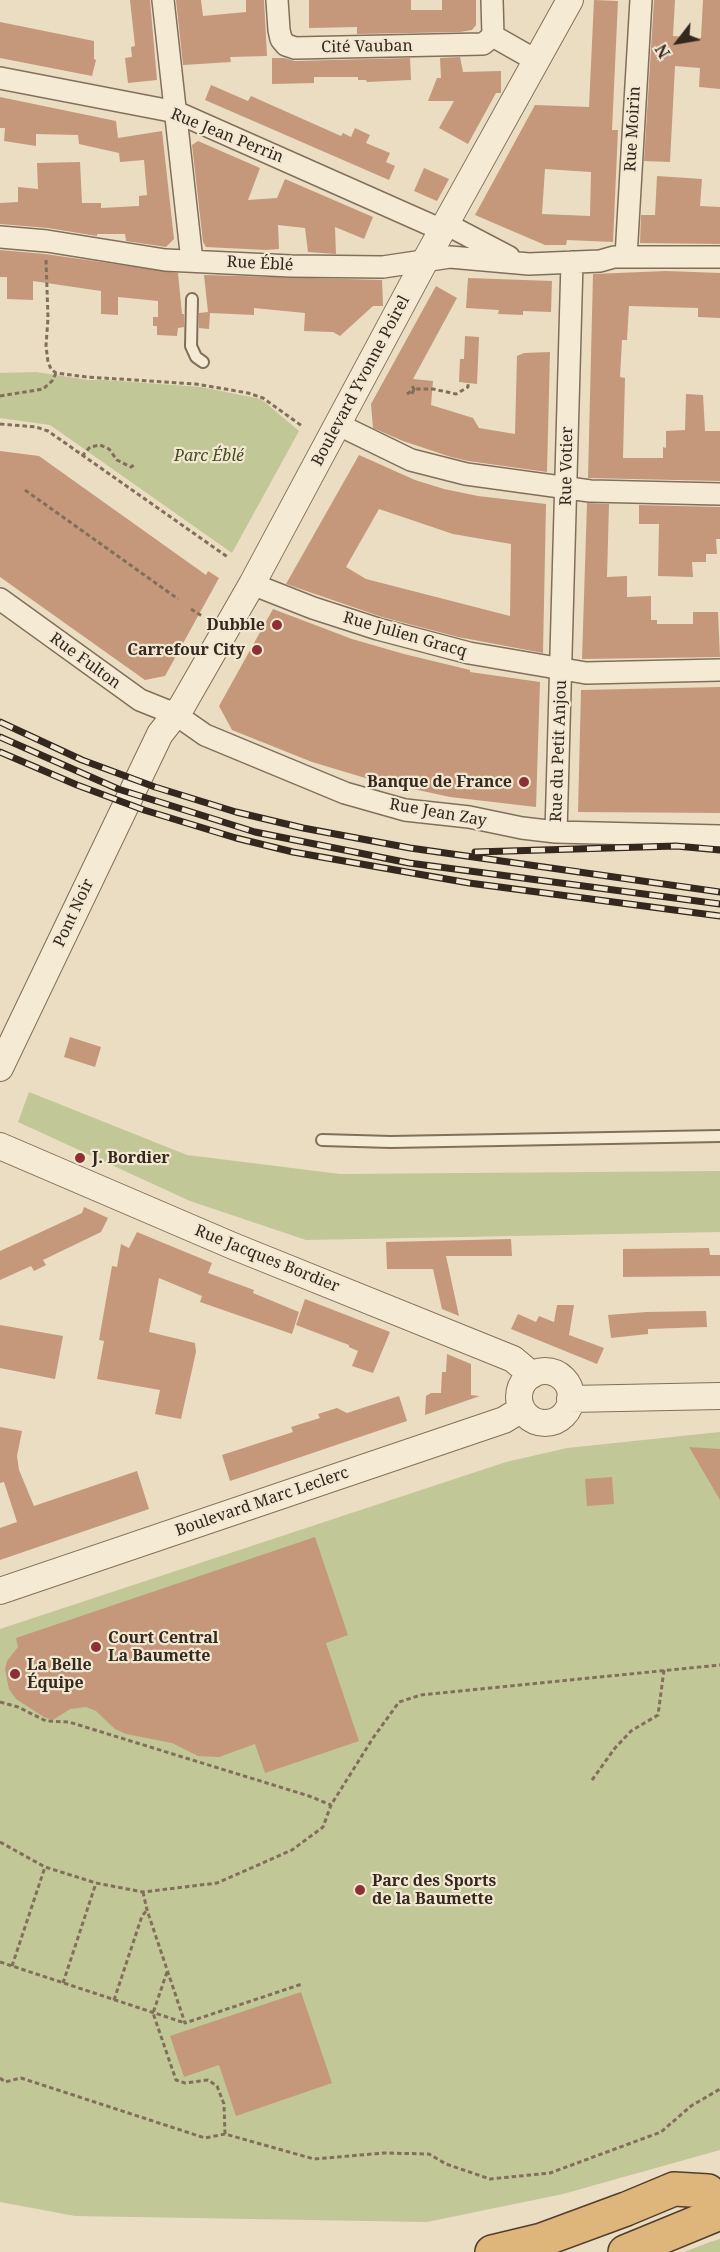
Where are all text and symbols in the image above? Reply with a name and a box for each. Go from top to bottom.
north arrow [648,12,708,72]
street label: Cité Vauban [321,37,413,57]
text: N [650,40,675,62]
street label: Rue Moirin [621,86,645,172]
street label: Rue Jean Perrin [168,105,286,167]
street label: Rue Éblé [226,253,294,275]
street label: Boulevard Yvonne Poirel [308,293,414,469]
street label: Rue Votier [557,426,577,506]
park label: Parc Éblé [174,446,244,466]
street label: Rue Julien Gracq [341,608,469,662]
place label: Dubble [207,615,265,635]
marker: Dubble [270,618,284,632]
street label: Rue Fulton [46,629,124,693]
place label: Carrefour City [127,640,245,660]
marker: Carrefour City [250,643,264,657]
street label: Rue du Petit Anjou [547,680,571,822]
place label: Banque de France [367,772,512,792]
marker: Banque de France [517,775,531,789]
street label: Rue Jean Zay [388,795,488,831]
street label: Pont Noir [50,876,98,950]
place label: J. Bordier [92,1148,170,1168]
marker: J. Bordier [73,1151,87,1165]
street label: Rue Jacques Bordier [192,1221,342,1297]
street label: Boulevard Marc Leclerc [173,1463,351,1541]
place label: Court Central La Baumette [108,1628,218,1666]
marker: Court Central La Baumette [89,1640,103,1654]
place label: La Belle Équipe [27,1655,92,1693]
marker: La Belle Équipe [8,1667,22,1681]
place label: Parc des Sports de la Baumette [372,1871,496,1909]
marker: Parc des Sports de la Baumette [353,1883,367,1897]

